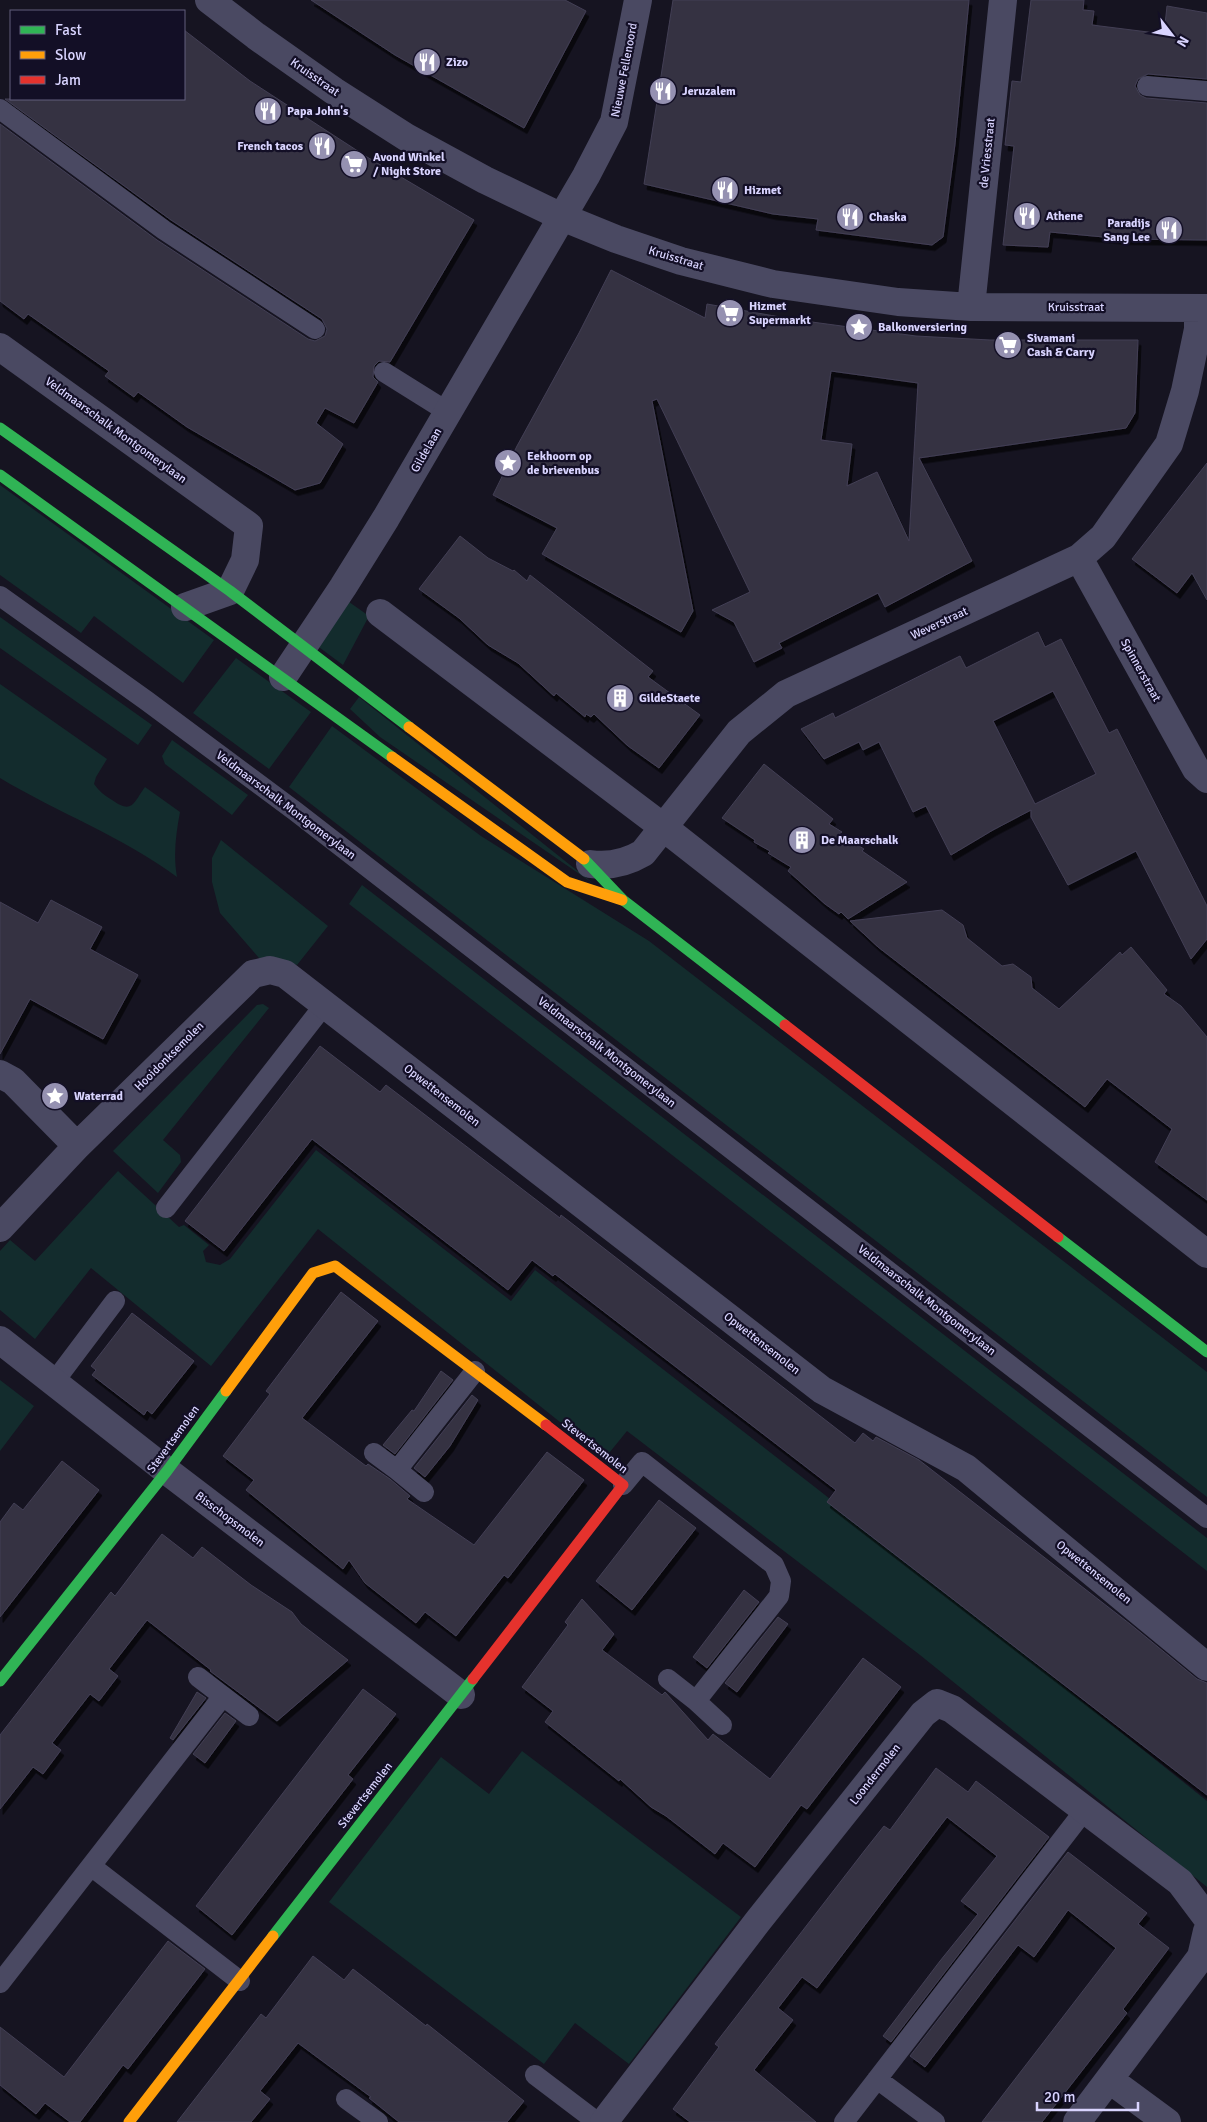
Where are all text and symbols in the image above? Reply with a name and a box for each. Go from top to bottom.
legend [10,10,185,100]
north arrow [1147,10,1197,60]
text: Fast [55,21,82,39]
street label: Nieuwe Fellenoord [608,22,641,118]
text: N [1173,33,1193,50]
text: Slow [55,46,86,64]
restaurant icon: Zizo [412,47,442,77]
street label: Kruisstraat [287,55,342,100]
place label: Zizo [446,55,468,70]
text: Jam [55,71,81,89]
restaurant icon: Jeruzalem [648,76,678,106]
place label: Jeruzalem [682,84,736,99]
restaurant icon: Papa John's [253,96,283,126]
place label: Papa John's [287,104,349,119]
street label: de Vriesstraat [976,117,999,189]
restaurant icon: French tacos [307,131,337,161]
place label: French tacos [237,139,304,154]
supermarket icon: Avond Winkel / Night Store [339,149,369,179]
place label: Avond Winkel / Night Store [373,150,445,179]
restaurant icon: Hizmet [710,175,740,205]
place label: Hizmet [744,183,782,198]
restaurant icon: Athene [1012,201,1042,231]
restaurant icon: Chaska [835,202,865,232]
place label: Athene [1046,209,1083,224]
place label: Chaska [869,210,907,225]
restaurant icon: Paradijs Sang Lee [1154,215,1184,245]
place label: Paradijs Sang Lee [1103,216,1151,245]
street label: Kruisstraat [647,243,705,274]
supermarket icon: Hizmet Supermarkt [715,298,745,328]
place label: Hizmet Supermarkt [749,299,811,328]
street label: Kruisstraat [1048,300,1104,315]
place icon: Balkonversiering [844,312,874,342]
place label: Balkonversiering [878,320,967,335]
supermarket icon: Sivamani Cash & Carry [993,330,1023,360]
place label: Sivamani Cash & Carry [1027,331,1095,360]
street label: Veldmaarschalk Montgomerylaan [42,374,189,487]
street label: Gildelaan [408,425,445,475]
place icon: Eekhoorn op de brievenbus [493,448,523,478]
place label: Eekhoorn op de brievenbus [527,449,600,478]
street label: Weverstraat [908,604,970,643]
street label: Spinnerstraat [1117,636,1164,704]
building icon: GildeStaete [605,683,635,713]
place label: GildeStaete [639,691,700,706]
street label: Veldmaarschalk Montgomerylaan [213,748,359,863]
building icon: De Maarschalk [787,825,817,855]
place label: De Maarschalk [821,833,899,848]
street label: Veldmaarschalk Montgomerylaan [535,994,679,1111]
street label: Hooidonksemolen [132,1019,207,1094]
street label: Opwettensemolen [401,1061,483,1130]
place icon: Waterrad [40,1081,70,1111]
place label: Waterrad [74,1089,123,1104]
street label: Veldmaarschalk Montgomerylaan [855,1242,999,1359]
street label: Opwettensemolen [721,1309,803,1378]
street label: Stevertsemolen [144,1403,203,1476]
street label: Stevertsemolen [559,1416,631,1477]
street label: Bisschopsmolen [192,1488,267,1550]
street label: Opwettensemolen [1053,1537,1134,1607]
street label: Loondermolen [847,1741,904,1808]
street label: Stevertsemolen [335,1759,396,1831]
scale bar [1037,2080,1138,2112]
text: 20 m [1044,2088,1075,2106]

